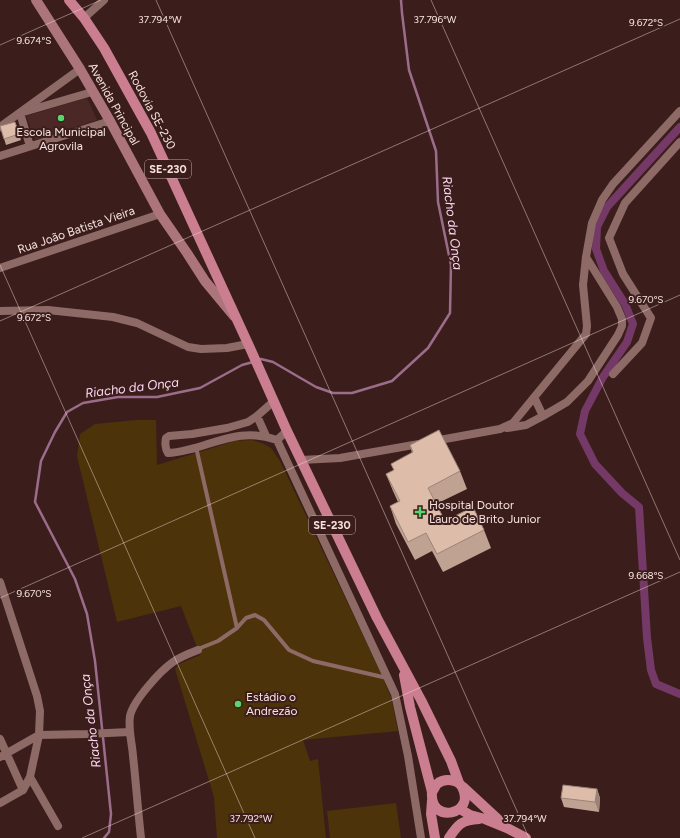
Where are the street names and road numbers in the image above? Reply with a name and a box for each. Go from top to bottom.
street label: Avenida Principal [86,60,142,148]
street label: Rodovia SE-230 [125,68,179,152]
road number: SE-230 [145,160,191,178]
street label: Rua João Batista Vieira [16,203,136,257]
road number: SE-230 [309,516,355,534]

